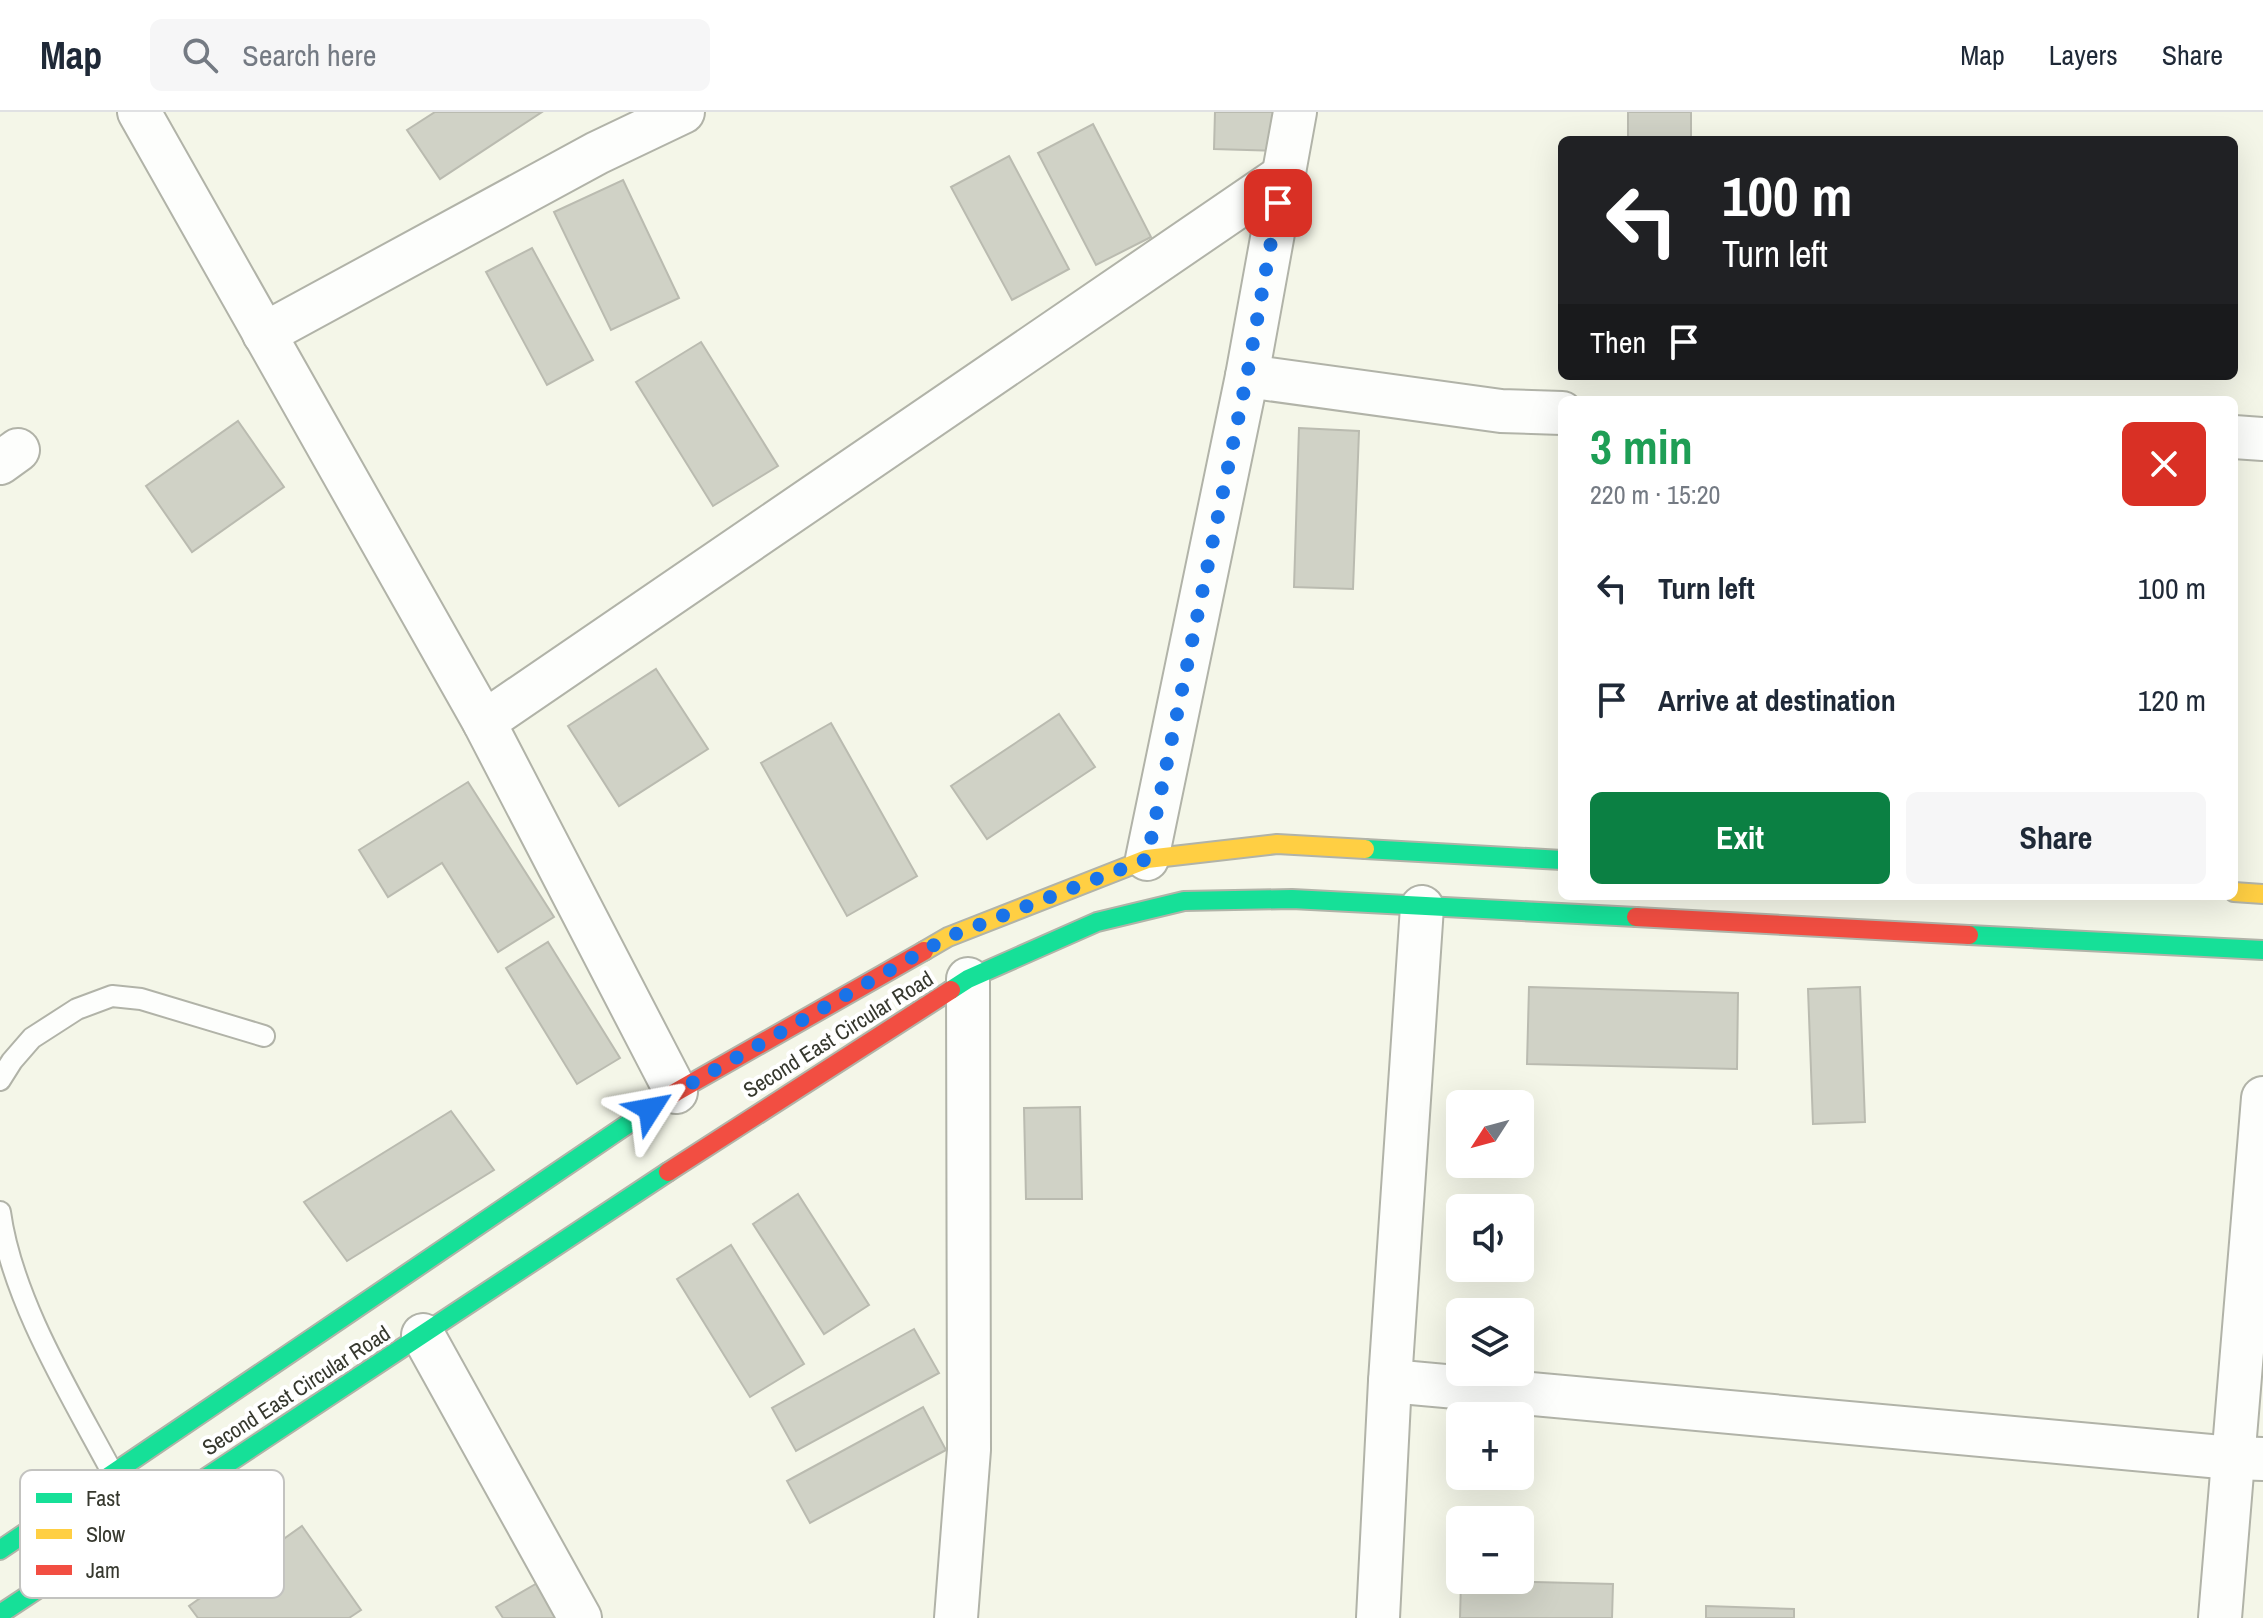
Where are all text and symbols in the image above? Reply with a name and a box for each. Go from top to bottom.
search box [150,19,710,91]
text: Map [40,30,102,81]
icon: search [178,33,222,77]
text: Search here [242,35,376,75]
text: Map [1960,36,2005,74]
text: Layers [2049,36,2118,74]
text: Share [2162,36,2223,74]
text: 100 m [1722,158,1852,233]
icon: left [1590,168,1694,272]
pin [1244,169,1312,237]
icon: arrive [1256,181,1300,225]
text: Turn left [1722,230,1828,278]
icon: arrive [1662,320,1706,364]
text: Then [1590,322,1646,362]
text: 3 min [1590,414,1693,479]
button: close [2122,422,2206,506]
text: 220 m · 15:20 [1590,477,1720,512]
icon: left [1590,566,1634,610]
text: Turn left [1658,568,1755,608]
text: 100 m [2138,568,2206,608]
icon: arrive [1590,678,1634,722]
text: Arrive at destination [1658,680,1896,720]
text: 120 m [2138,680,2206,720]
button: Exit [1590,792,1890,884]
button: Share [1906,792,2206,884]
street label: Second East Circular Road [737,963,939,1105]
position arrow [608,1067,692,1151]
north arrow [1446,1090,1534,1178]
map controls [1446,1090,1534,1594]
button: sound [1446,1194,1534,1282]
button: layers [1446,1298,1534,1386]
street label: Second East Circular Road [196,1318,396,1462]
button: + [1446,1402,1534,1490]
legend [20,1470,284,1598]
text: Fast [86,1483,120,1513]
button: − [1446,1506,1534,1594]
text: Slow [86,1519,125,1549]
text: Jam [86,1555,120,1585]

